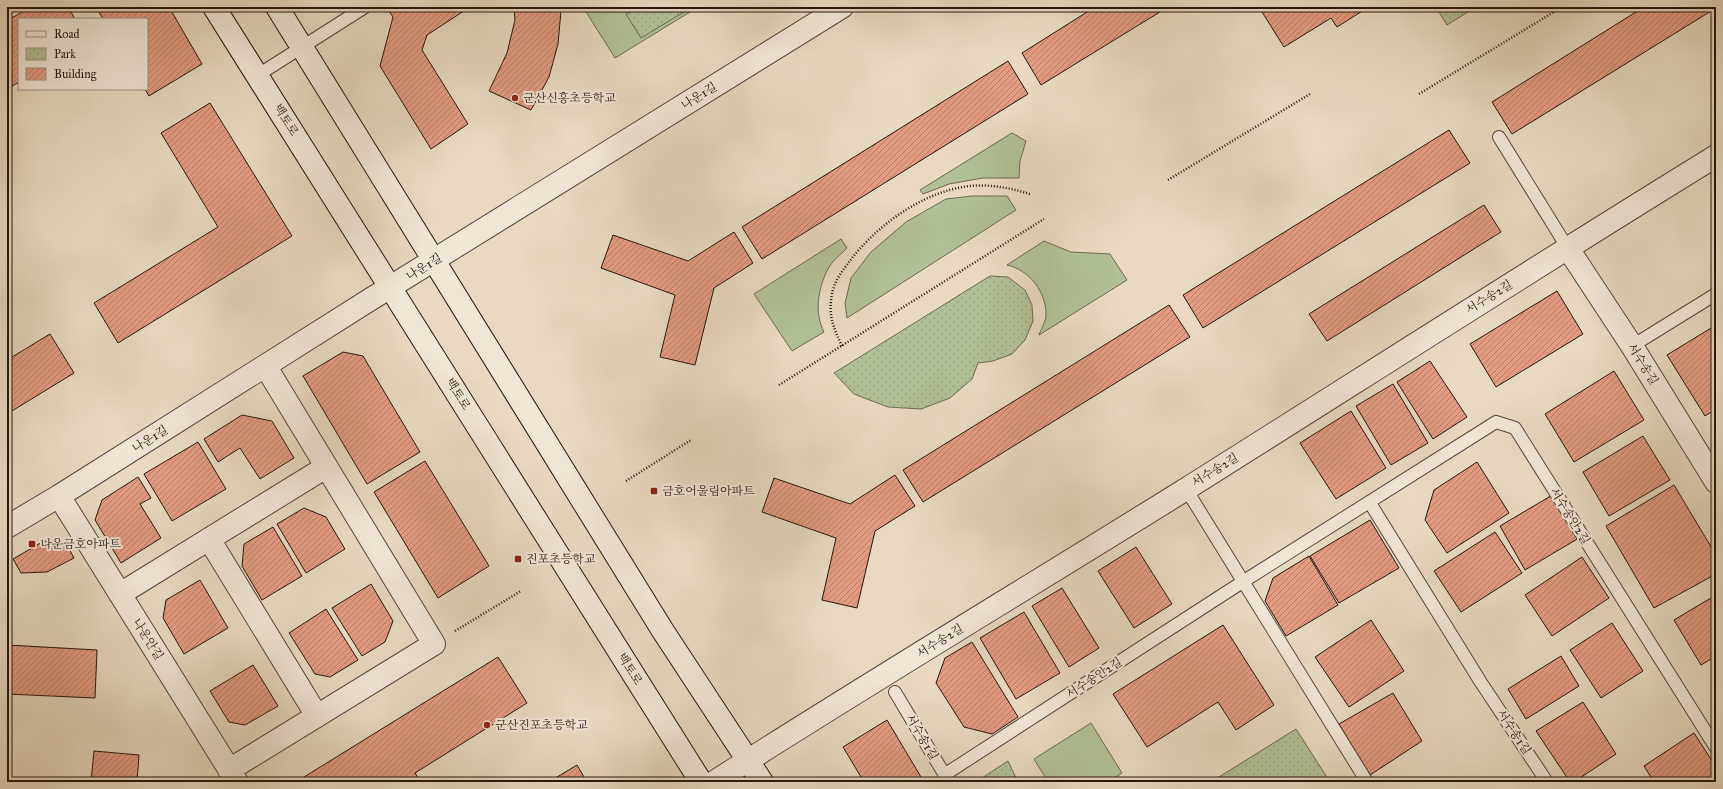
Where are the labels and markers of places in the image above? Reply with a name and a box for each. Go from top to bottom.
place label: 군산신흥초등학교 [523,91,616,105]
marker: 군산신흥초등학교 [510,93,520,103]
place label: 금호어울림아파트 [662,484,755,498]
marker: 금호어울림아파트 [649,486,659,496]
place label: 나운금호아파트 [40,537,122,551]
marker: 나운금호아파트 [27,539,37,549]
place label: 진포초등학교 [526,552,596,566]
marker: 진포초등학교 [513,554,523,564]
place label: 군산진포초등학교 [495,718,588,732]
marker: 군산진포초등학교 [482,720,492,730]

